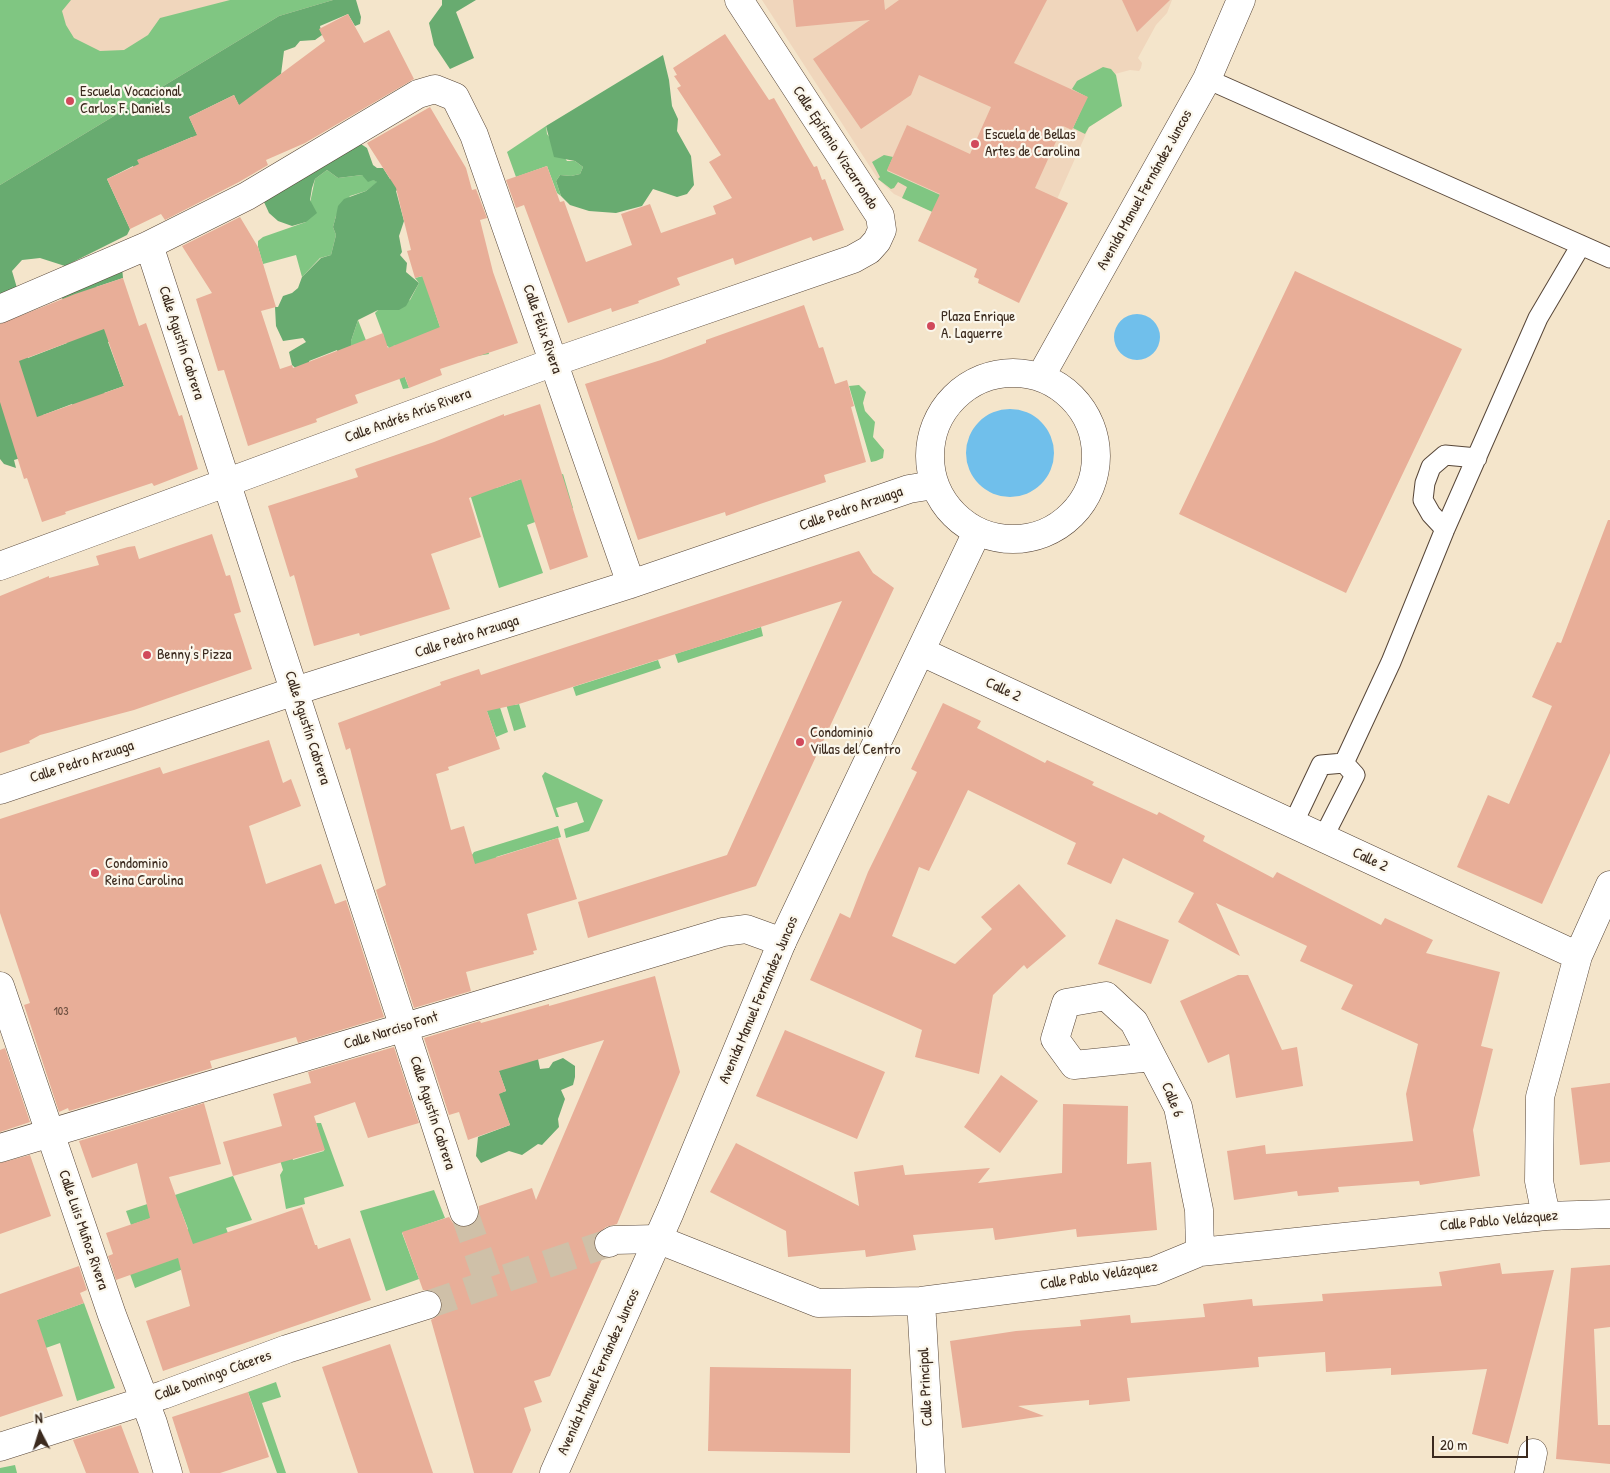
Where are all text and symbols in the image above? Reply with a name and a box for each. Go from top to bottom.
place label: Escuela Vocacional Carlos F. Daniels [80,83,182,118]
street label: Calle Epifanio Vizcarrondo [788,83,882,213]
marker: Escuela Vocacional Carlos F. Daniels [64,95,76,107]
street label: Avenida Manuel Fernández Juncos [1093,107,1197,273]
place label: Escuela de Bellas Artes de Carolina [985,126,1080,161]
marker: Escuela de Bellas Artes de Carolina [969,138,981,150]
street label: Calle Félix Rivera [518,282,566,376]
street label: Calle Agustín Cabrera [154,284,208,402]
place label: Plaza Enrique A. Laguerre [941,308,1015,343]
marker: Plaza Enrique A. Laguerre [925,320,937,332]
street label: Calle Andrés Arús Rivera [342,385,474,447]
street label: Calle Pedro Arzuaga [797,483,905,535]
street label: Calle Pedro Arzuaga [413,612,521,662]
place label: Benny's Pizza [157,646,231,664]
marker: Benny's Pizza [141,649,153,661]
street label: Calle Agustín Cabrera [280,669,334,787]
street label: Calle 2 [982,674,1024,706]
place label: Condominio Villas del Centro [810,724,901,759]
marker: Condominio Villas del Centro [794,736,806,748]
street label: Calle Pedro Arzuaga [28,737,136,787]
street label: Calle 2 [1349,844,1391,876]
place label: Condominio Reina Carolina [105,855,183,890]
marker: Condominio Reina Carolina [89,867,101,879]
street label: Avenida Manuel Fernández Juncos [716,914,802,1086]
house number: 103 [53,1005,69,1019]
street label: Calle Narciso Font [342,1008,440,1054]
street label: Calle Agustín Cabrera [405,1054,459,1172]
street label: Calle 6 [1157,1080,1187,1120]
street label: Calle Luis Muñoz Rivera [54,1168,112,1292]
street label: Calle Pablo Velázquez [1439,1207,1559,1235]
street label: Calle Pablo Velázquez [1039,1258,1159,1294]
street label: Avenida Manuel Fernández Juncos [554,1286,644,1458]
street label: Calle Domingo Cáceres [152,1346,274,1406]
street label: Calle Principal [915,1347,937,1427]
north arrow [15,1408,65,1458]
text: N [34,1408,43,1427]
scale bar [1435,1426,1531,1458]
text: 20 m [1440,1434,1467,1455]

